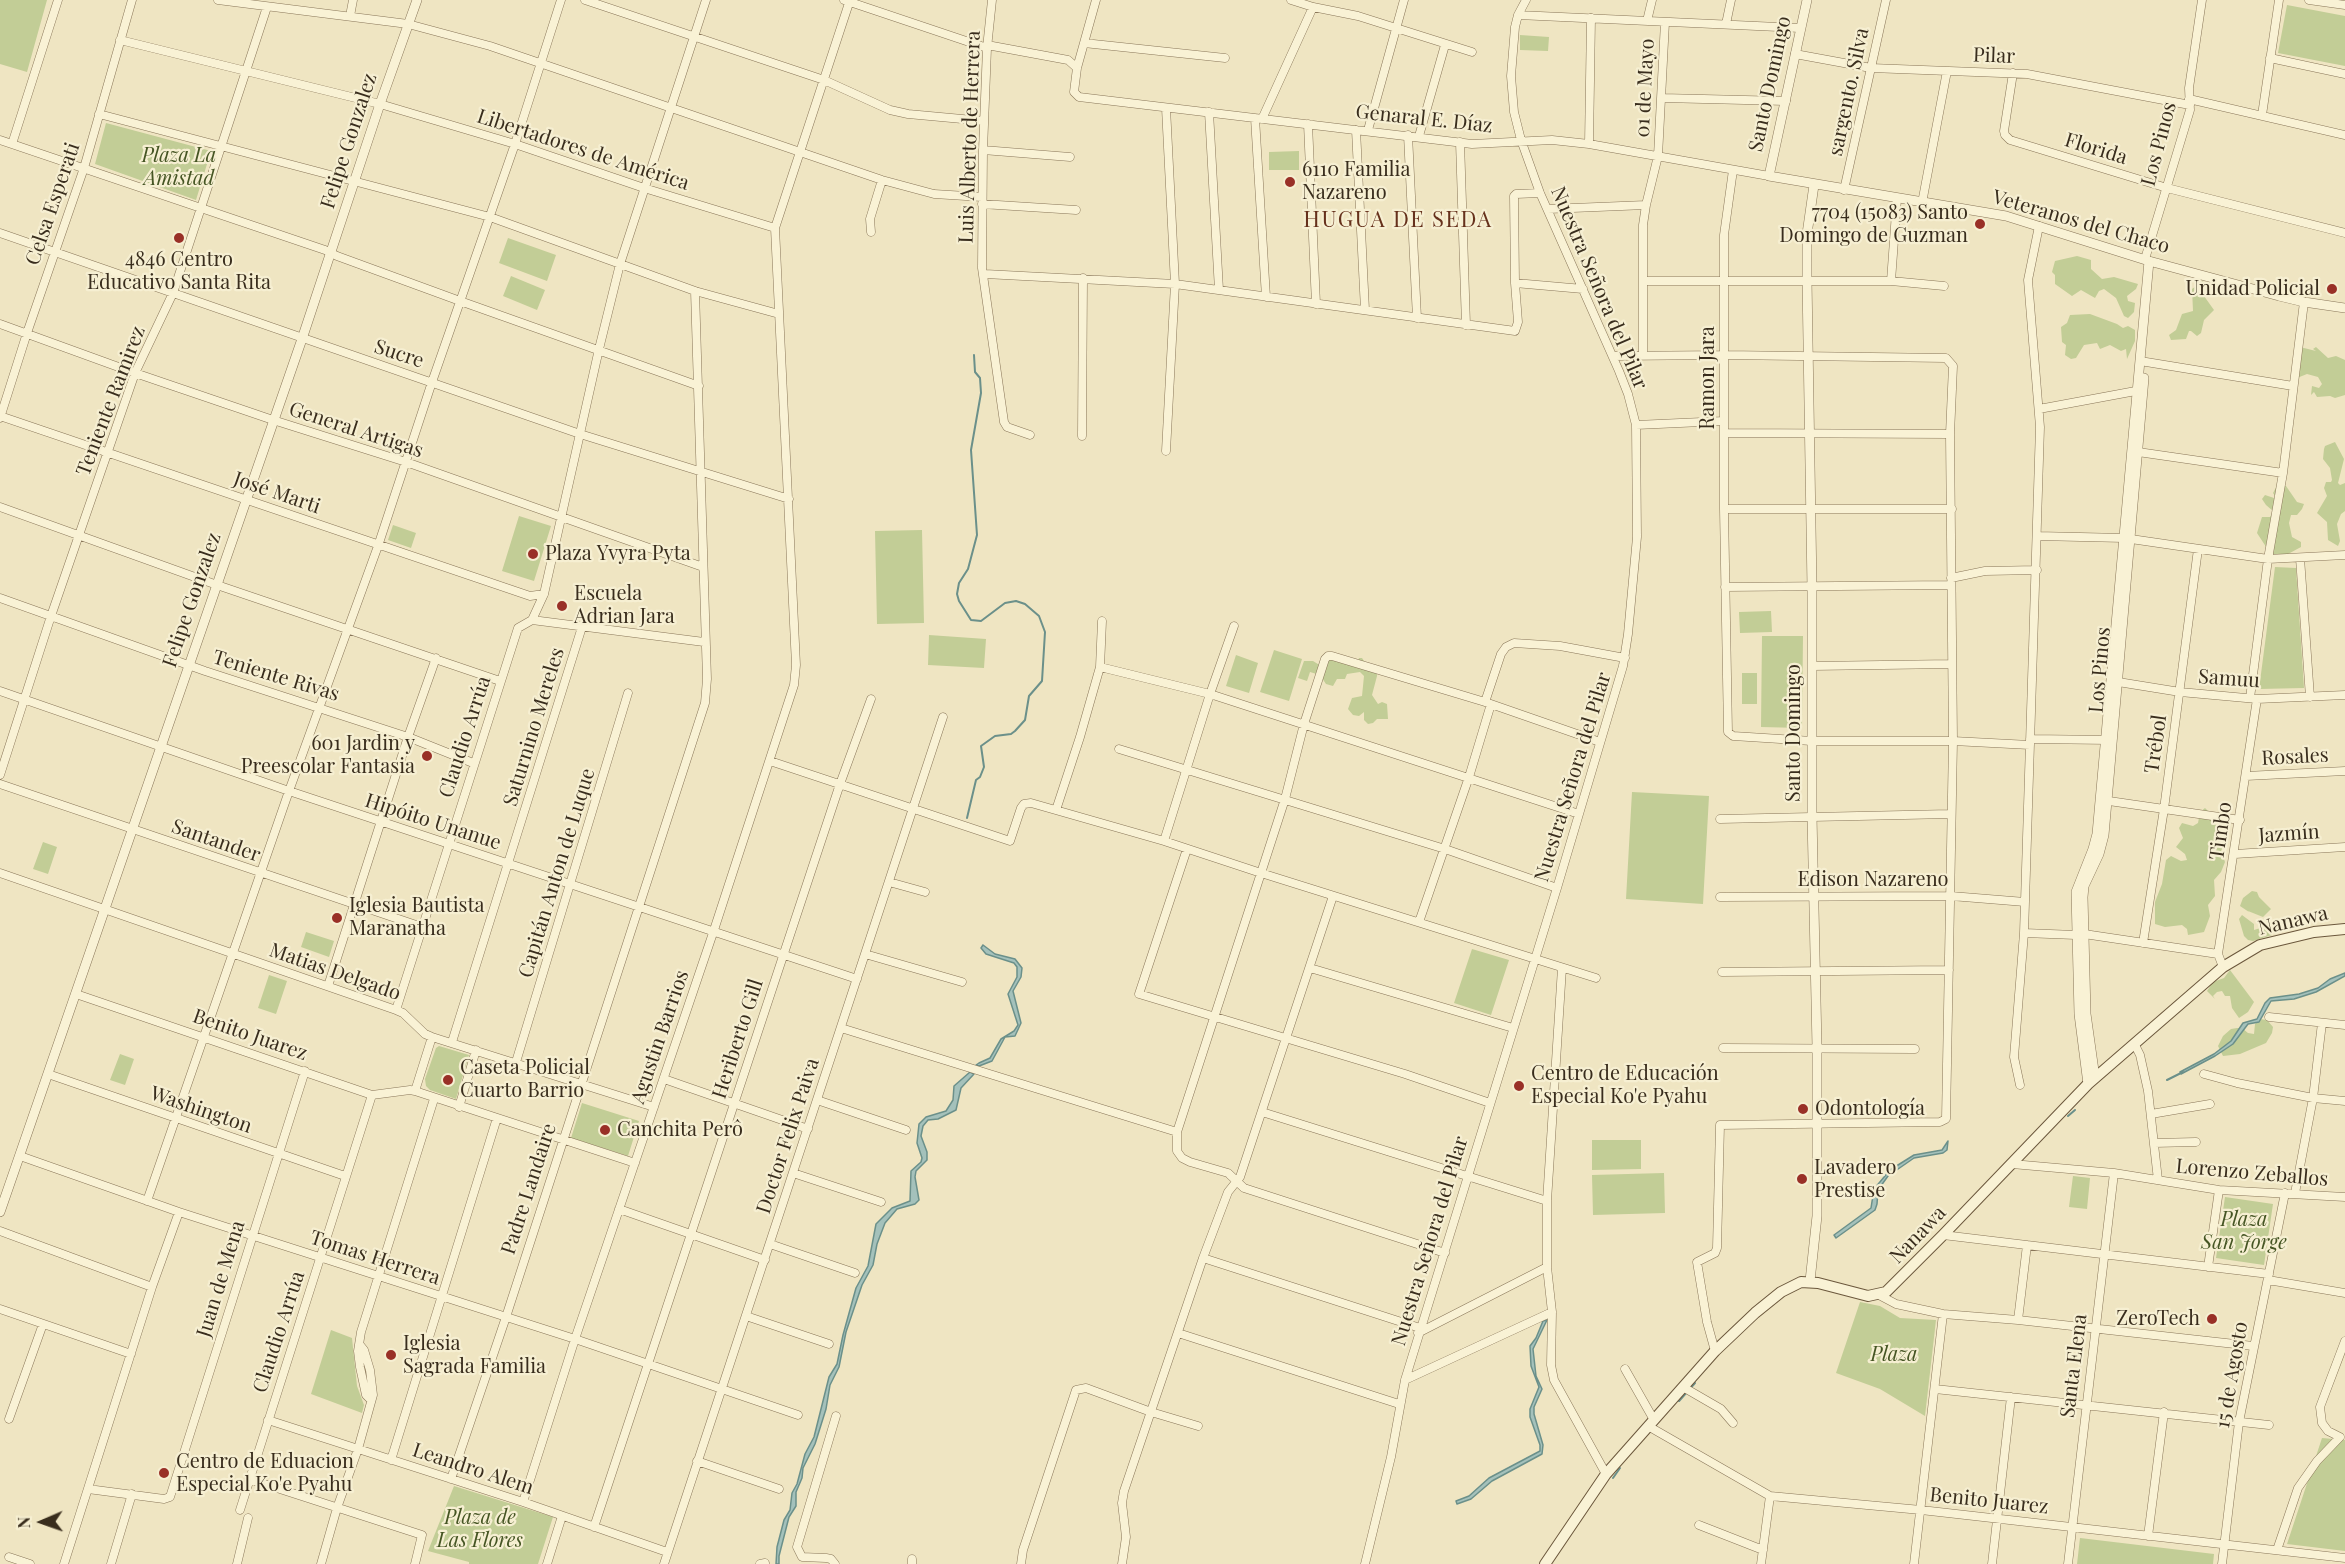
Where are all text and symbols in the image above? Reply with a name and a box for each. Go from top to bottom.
street label: Santo Domingo [1744,14,1796,154]
street label: sargento. Silva [1824,26,1874,158]
street label: Luis Alberto de Herrera [954,30,986,244]
street label: 01 de Mayo [1630,38,1660,138]
street label: Pilar [1973,43,2015,69]
street label: Felipe Gonzalez [316,70,382,212]
street label: Los Pinos [2136,99,2182,189]
street label: Genaral E. Díaz [1354,100,1494,138]
street label: Libertadores de América [474,104,692,196]
street label: Florida [2062,128,2130,170]
street label: Celsa Esperati [21,140,85,268]
park label: Plaza La Amistad [142,144,216,191]
place label: 6110 Familia Nazareno [1302,158,1410,205]
marker: 6110 Familia Nazareno [1283,175,1297,189]
street label: Nuestra Señora del Pilar [1545,183,1653,393]
street label: Veteranos del Chaco [1990,185,2172,259]
place label: 7704 (15083) Santo Domingo de Guzman [1779,201,1968,248]
district label: HUGUA DE SEDA [1303,207,1493,233]
marker: 7704 (15083) Santo Domingo de Guzman [1973,217,1987,231]
marker: 4846 Centro Educativo Santa Rita [172,231,186,245]
place label: 4846 Centro Educativo Santa Rita [87,248,271,295]
place label: Unidad Policial [2186,277,2320,301]
marker: Unidad Policial [2325,282,2339,296]
street label: Teniente Ramirez [71,323,151,479]
street label: Ramon Jara [1696,326,1720,430]
street label: Sucre [371,335,427,373]
street label: General Artigas [286,397,426,463]
street label: José Marti [230,467,324,519]
street label: Felipe Gonzalez [158,529,226,671]
place label: Plaza Yvyra Pyta [545,542,691,566]
marker: Plaza Yvyra Pyta [526,547,540,561]
place label: Escuela Adrian Jara [574,582,675,629]
marker: Escuela Adrian Jara [555,599,569,613]
street label: Los Pinos [2084,626,2116,714]
street label: Teniente Rivas [210,645,342,707]
street label: Saturnino Mereles [498,645,570,809]
street label: Santo Domingo [1782,664,1806,802]
street label: Samuu [2197,665,2261,693]
street label: Nuestra Señora del Pilar [1530,669,1616,885]
street label: Claudio Arrúa [434,673,496,801]
street label: Trébol [2140,713,2172,775]
place label: 601 Jardin y Preescolar Fantasia [241,732,415,779]
street label: Rosales [2261,743,2329,771]
marker: 601 Jardin y Preescolar Fantasia [420,749,434,763]
street label: Capitán Anton de Luque [514,765,600,981]
street label: Hipóito Unanue [362,789,504,855]
street label: Timbo [2205,800,2237,862]
street label: Santander [168,815,264,867]
street label: Jazmín [2258,820,2320,848]
street label: Edison Nazareno [1797,868,1949,892]
place label: Iglesia Bautista Maranatha [349,894,485,941]
street label: Nanawa [2256,901,2330,941]
marker: Iglesia Bautista Maranatha [330,911,344,925]
street label: Matias Delgado [266,938,404,1006]
street label: Agustin Barrios [626,967,694,1107]
street label: Heriberto Gill [707,976,769,1102]
street label: Benito Juarez [190,1004,310,1066]
street label: Doctor Felix Paiva [752,1055,824,1217]
place label: Caseta Policial Cuarto Barrio [460,1056,590,1103]
place label: Centro de Educación Especial Ko'e Pyahu [1531,1062,1719,1109]
marker: Caseta Policial Cuarto Barrio [441,1073,455,1087]
marker: Centro de Educación Especial Ko'e Pyahu [1512,1079,1526,1093]
street label: Washington [147,1081,255,1139]
place label: Odontología [1815,1097,1925,1121]
marker: Odontología [1796,1102,1810,1116]
place label: Canchita Perô [617,1118,743,1142]
street label: Padre Landaire [497,1120,561,1258]
marker: Canchita Perô [598,1123,612,1137]
street label: Nuestra Señora del Pilar [1387,1133,1473,1349]
street label: Lorenzo Zeballos [2175,1154,2329,1192]
place label: Lavadero Prestise [1814,1156,1896,1203]
marker: Lavadero Prestise [1795,1172,1809,1186]
street label: Nanawa [1885,1201,1951,1269]
park label: Plaza San Jorge [2201,1208,2287,1255]
street label: Juan de Mena [192,1218,250,1340]
street label: Tomas Herrera [307,1226,443,1290]
street label: Claudio Arrúa [248,1268,310,1396]
place label: ZeroTech [2116,1307,2200,1331]
marker: ZeroTech [2205,1312,2219,1326]
street label: Santa Elena [2056,1313,2092,1419]
street label: 15 de Agosto [2211,1320,2253,1430]
place label: Iglesia Sagrada Familia [403,1332,546,1379]
park label: Plaza [1870,1343,1918,1367]
marker: Iglesia Sagrada Familia [384,1348,398,1362]
street label: Leandro Alem [409,1438,537,1500]
place label: Centro de Eduacion Especial Ko'e Pyahu [176,1450,354,1497]
marker: Centro de Eduacion Especial Ko'e Pyahu [157,1466,171,1480]
street label: Benito Juarez [1928,1483,2050,1519]
north arrow [12,1492,72,1552]
park label: Plaza de Las Flores [437,1506,523,1553]
text: N [13,1517,34,1529]

